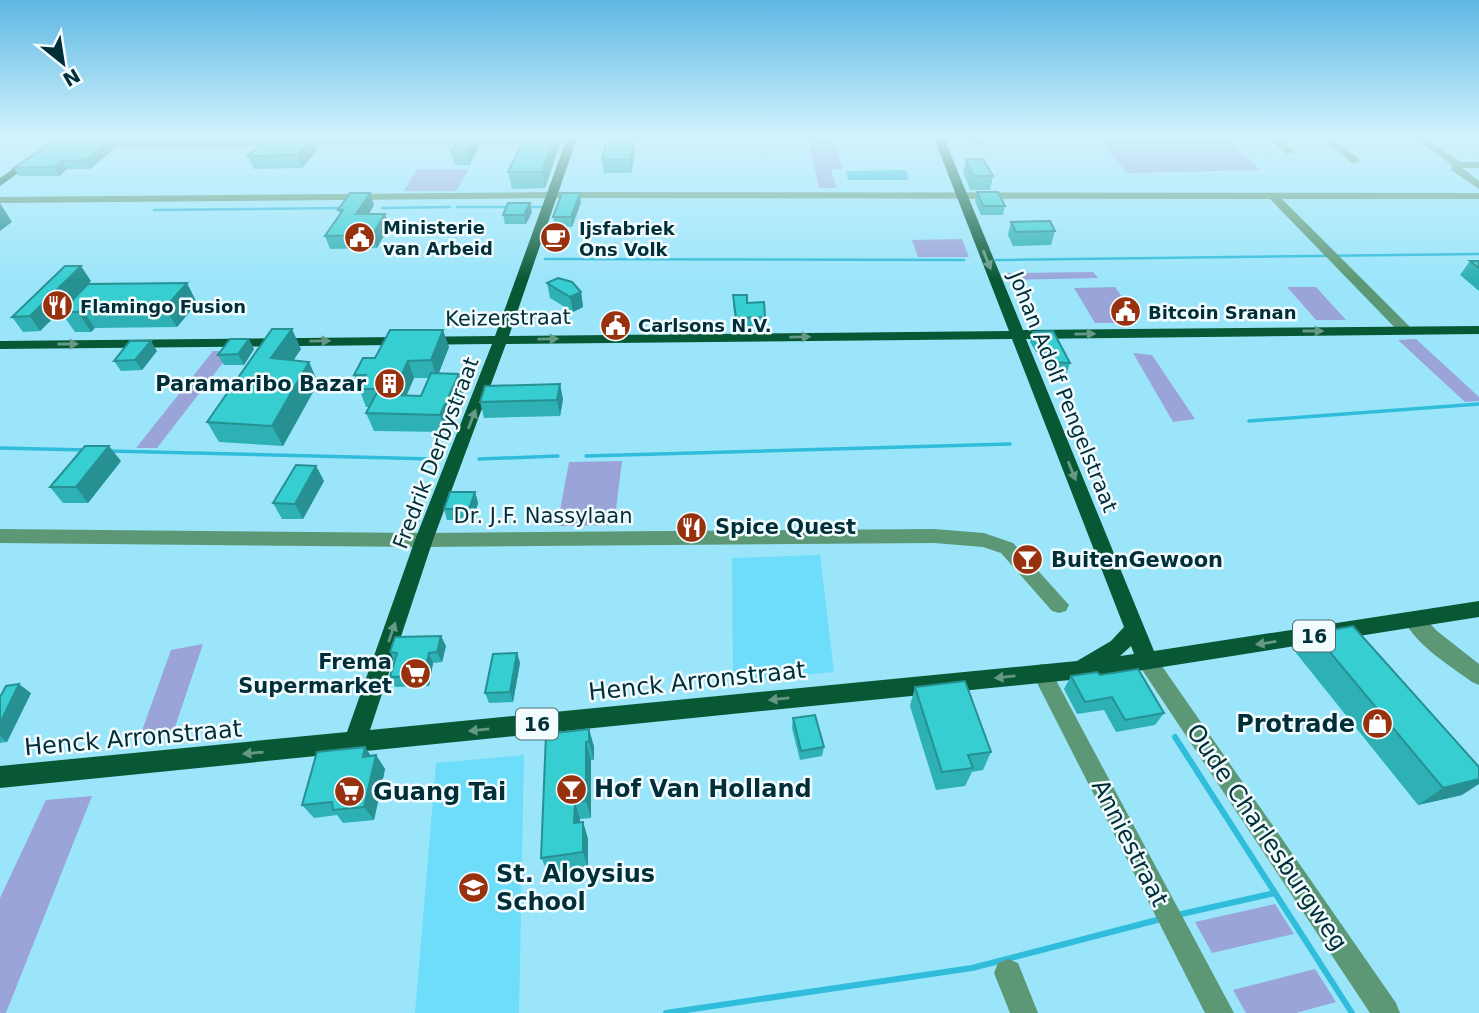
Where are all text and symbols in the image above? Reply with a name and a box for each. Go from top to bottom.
north arrow [28,28,98,98]
text: N [59,64,84,91]
place label: Ministerie van Arbeid [383,217,493,259]
place label: Ijsfabriek Ons Volk [579,218,676,260]
public building icon: Ministerie van Arbeid [343,220,377,254]
cafe icon: Ijsfabriek Ons Volk [539,221,573,255]
one-way arrow [981,250,992,271]
street label: Johan Adolf Pengelstraat [1003,266,1122,516]
restaurant icon: Flamingo Fusion [40,289,74,323]
public building icon: Bitcoin Sranan [1108,295,1142,329]
place label: Flamingo Fusion [80,296,246,317]
place label: Bitcoin Sranan [1148,302,1297,323]
street label: Keizerstraat [445,305,571,331]
public building icon: Carlsons N.V. [598,308,632,342]
place label: Carlsons N.V. [638,315,772,336]
one-way arrow [1302,325,1324,337]
one-way arrow [1075,328,1097,340]
one-way arrow [789,331,811,343]
one-way arrow [537,333,559,345]
one-way arrow [309,336,331,347]
one-way arrow [57,339,79,350]
street label: Fredrik Derbystraat [388,354,484,552]
building icon: Paramaribo Bazar [372,367,406,401]
place label: Paramaribo Bazar [155,372,367,396]
one-way arrow [466,409,477,430]
one-way arrow [1067,461,1078,482]
street label: Dr. J.F. Nassylaan [454,504,632,528]
restaurant icon: Spice Quest [675,510,709,544]
place label: Spice Quest [715,515,856,539]
bar icon: BuitenGewoon [1011,543,1045,577]
place label: BuitenGewoon [1051,548,1223,572]
road number: 16 [1293,621,1335,652]
one-way arrow [387,622,398,643]
one-way arrow [1255,638,1277,649]
place label: Frema Supermarket [238,650,392,698]
street label: Henck Arronstraat [587,656,807,706]
supermarket icon: Frema Supermarket [398,657,432,691]
one-way arrow [994,671,1016,682]
one-way arrow [768,694,790,705]
shop icon: Protrade [1361,707,1395,741]
road number: 16 [516,708,558,740]
place label: Protrade [1236,710,1355,738]
street label: Henck Arronstraat [23,715,243,761]
street label: Oude Charlesburgweg [1181,719,1353,955]
one-way arrow [468,725,490,736]
one-way arrow [242,748,264,759]
bar icon: Hof Van Holland [554,772,588,806]
supermarket icon: Guang Tai [333,775,367,809]
place label: Hof Van Holland [594,775,812,803]
street label: Anniestraat [1086,775,1174,911]
place label: Guang Tai [373,778,506,806]
place label: St. Aloysius School [496,860,655,916]
school or university icon: St. Aloysius School [456,871,490,905]

